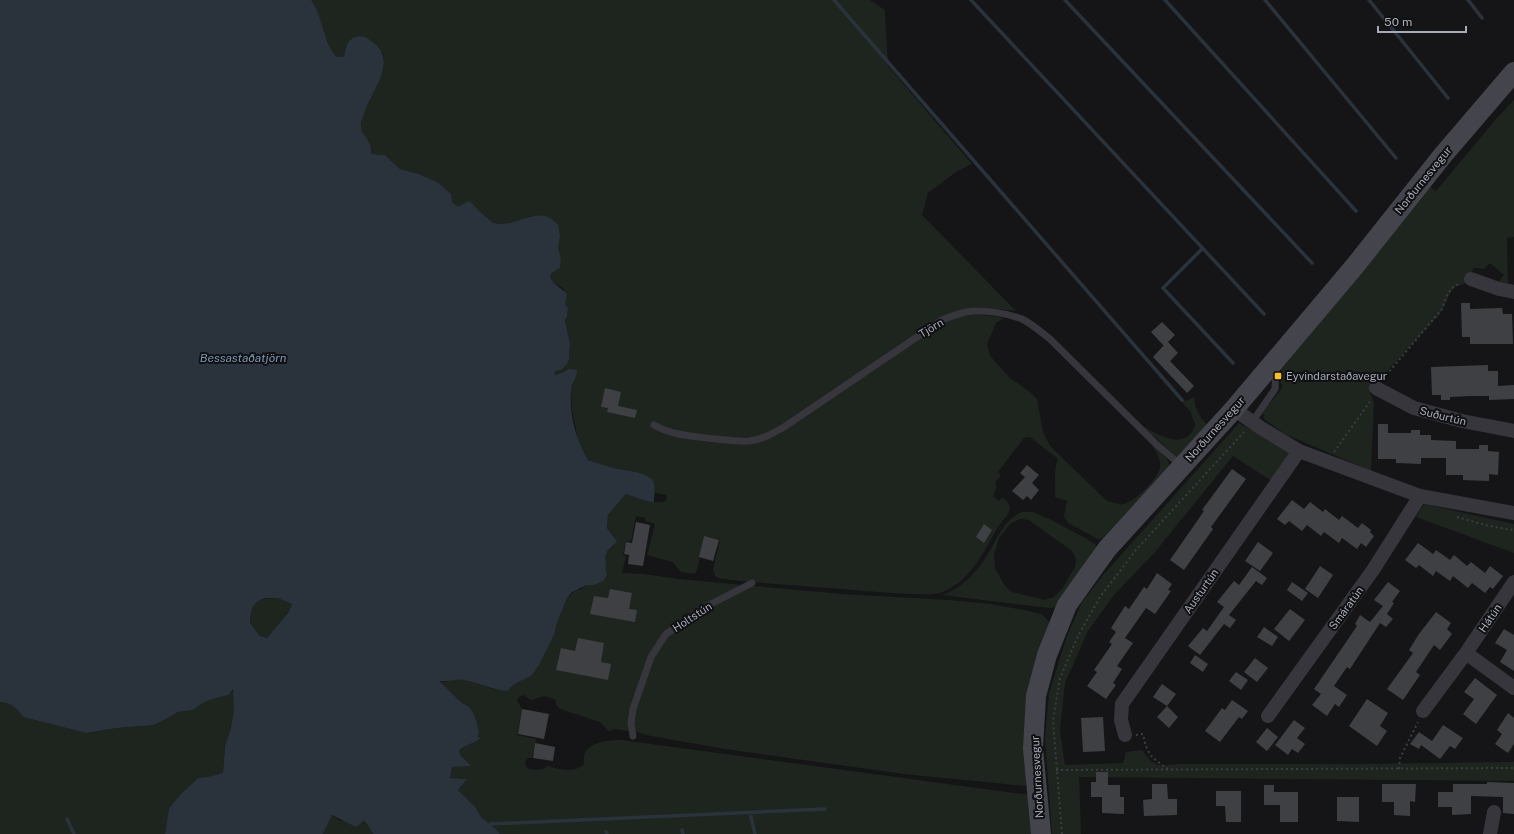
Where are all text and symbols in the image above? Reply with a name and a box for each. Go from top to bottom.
scale bar [1378,8,1466,34]
text: 50 m [1384,15,1412,29]
street label: Norðurnesvegur [1392,144,1454,216]
street label: Tjörn [917,316,945,340]
water label: Bessastaðatjörn [200,351,287,365]
place label: Eyvindarstaðavegur [1286,370,1387,382]
marker: Eyvindarstaðavegur [1273,371,1283,381]
street label: Norðurnesvegur [1183,394,1247,464]
street label: Suðurtún [1418,404,1468,428]
street label: Austurtún [1181,567,1221,615]
street label: Smáratún [1326,584,1366,632]
street label: Holtstún [670,600,714,634]
street label: Hátún [1476,602,1504,634]
street label: Norðurnesvegur [1029,735,1045,819]

